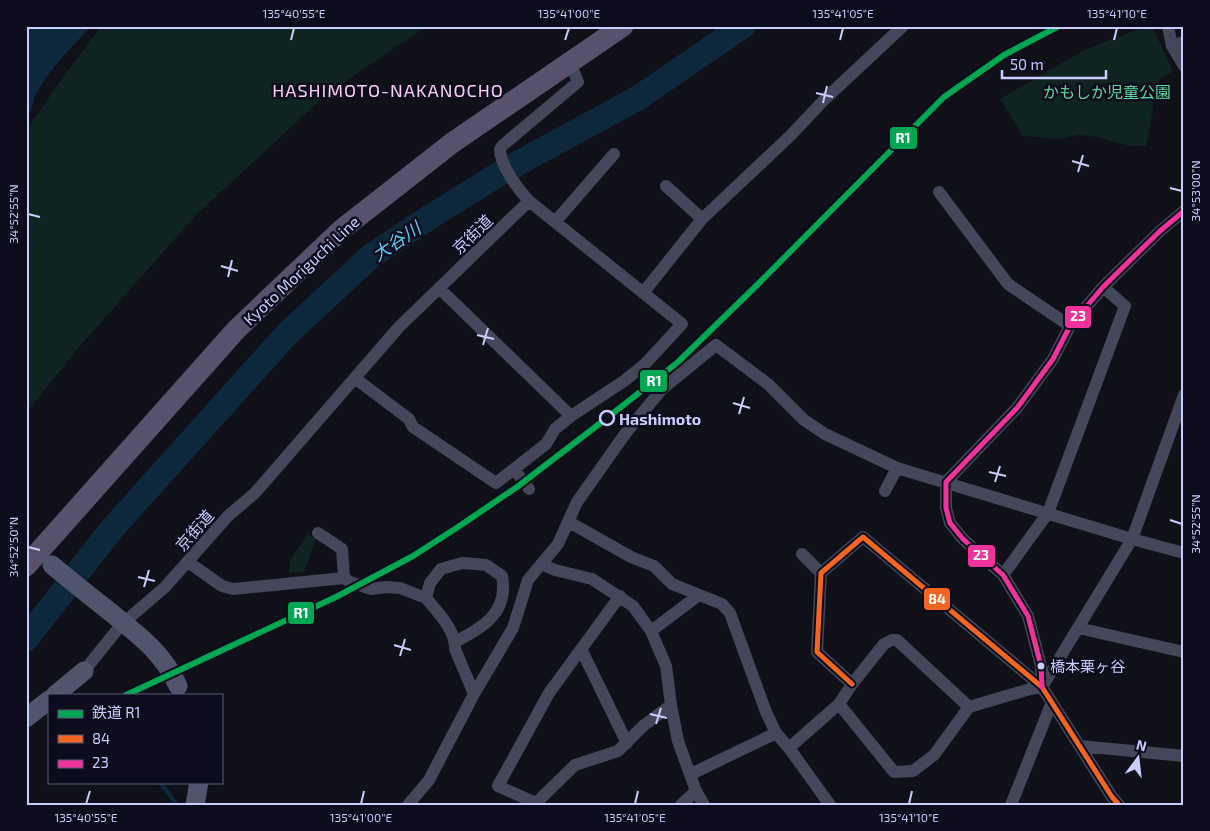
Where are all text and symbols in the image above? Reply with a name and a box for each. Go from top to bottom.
text: 135°40'55"E [262,6,326,20]
text: 135°41'00"E [538,6,600,20]
text: 135°41'05"E [812,6,874,20]
text: 135°41'10"E [1087,6,1147,20]
scale bar [1002,48,1106,80]
text: 50 m [1010,55,1044,73]
district label: HASHIMOTO-NAKANOCHO [272,79,504,101]
park label: かもしか児童公園 [1043,82,1171,101]
line badge: R1 [889,126,918,150]
text: R1 [895,129,911,146]
text: 34°53'00"N [1188,160,1202,222]
text: 34°52'55"N [6,184,20,244]
street label: 京街道 [448,210,496,258]
street label: Kyoto Moriguchi Line [239,211,363,329]
water label: 大谷川 [367,216,426,265]
line badge: 23 [1064,305,1092,329]
text: 23 [1070,307,1086,324]
line badge: R1 [639,369,668,393]
text: R1 [646,372,662,389]
place label: Hashimoto [619,409,701,428]
marker: Hashimoto [599,410,615,426]
text: 34°52'55"N [1188,494,1202,554]
street label: 京街道 [171,506,217,554]
text: 34°52'50"N [6,517,20,577]
line badge: 23 [967,544,996,568]
text: 23 [973,546,989,563]
line badge: 84 [923,587,951,611]
text: 84 [928,590,946,607]
line badge: R1 [287,601,315,625]
text: R1 [293,604,309,621]
place label: 橋本栗ヶ谷 [1050,657,1125,675]
marker: 橋本栗ヶ谷 [1036,661,1046,671]
legend [48,694,222,784]
text: 鉄道 R1 [92,703,141,721]
text: 84 [92,729,110,747]
north arrow [1112,734,1162,784]
text: N [1134,735,1149,754]
text: 23 [92,753,109,771]
text: 135°40'55"E [54,810,118,824]
text: 135°41'00"E [330,810,392,824]
text: 135°41'05"E [604,810,666,824]
text: 135°41'10"E [879,810,939,824]

